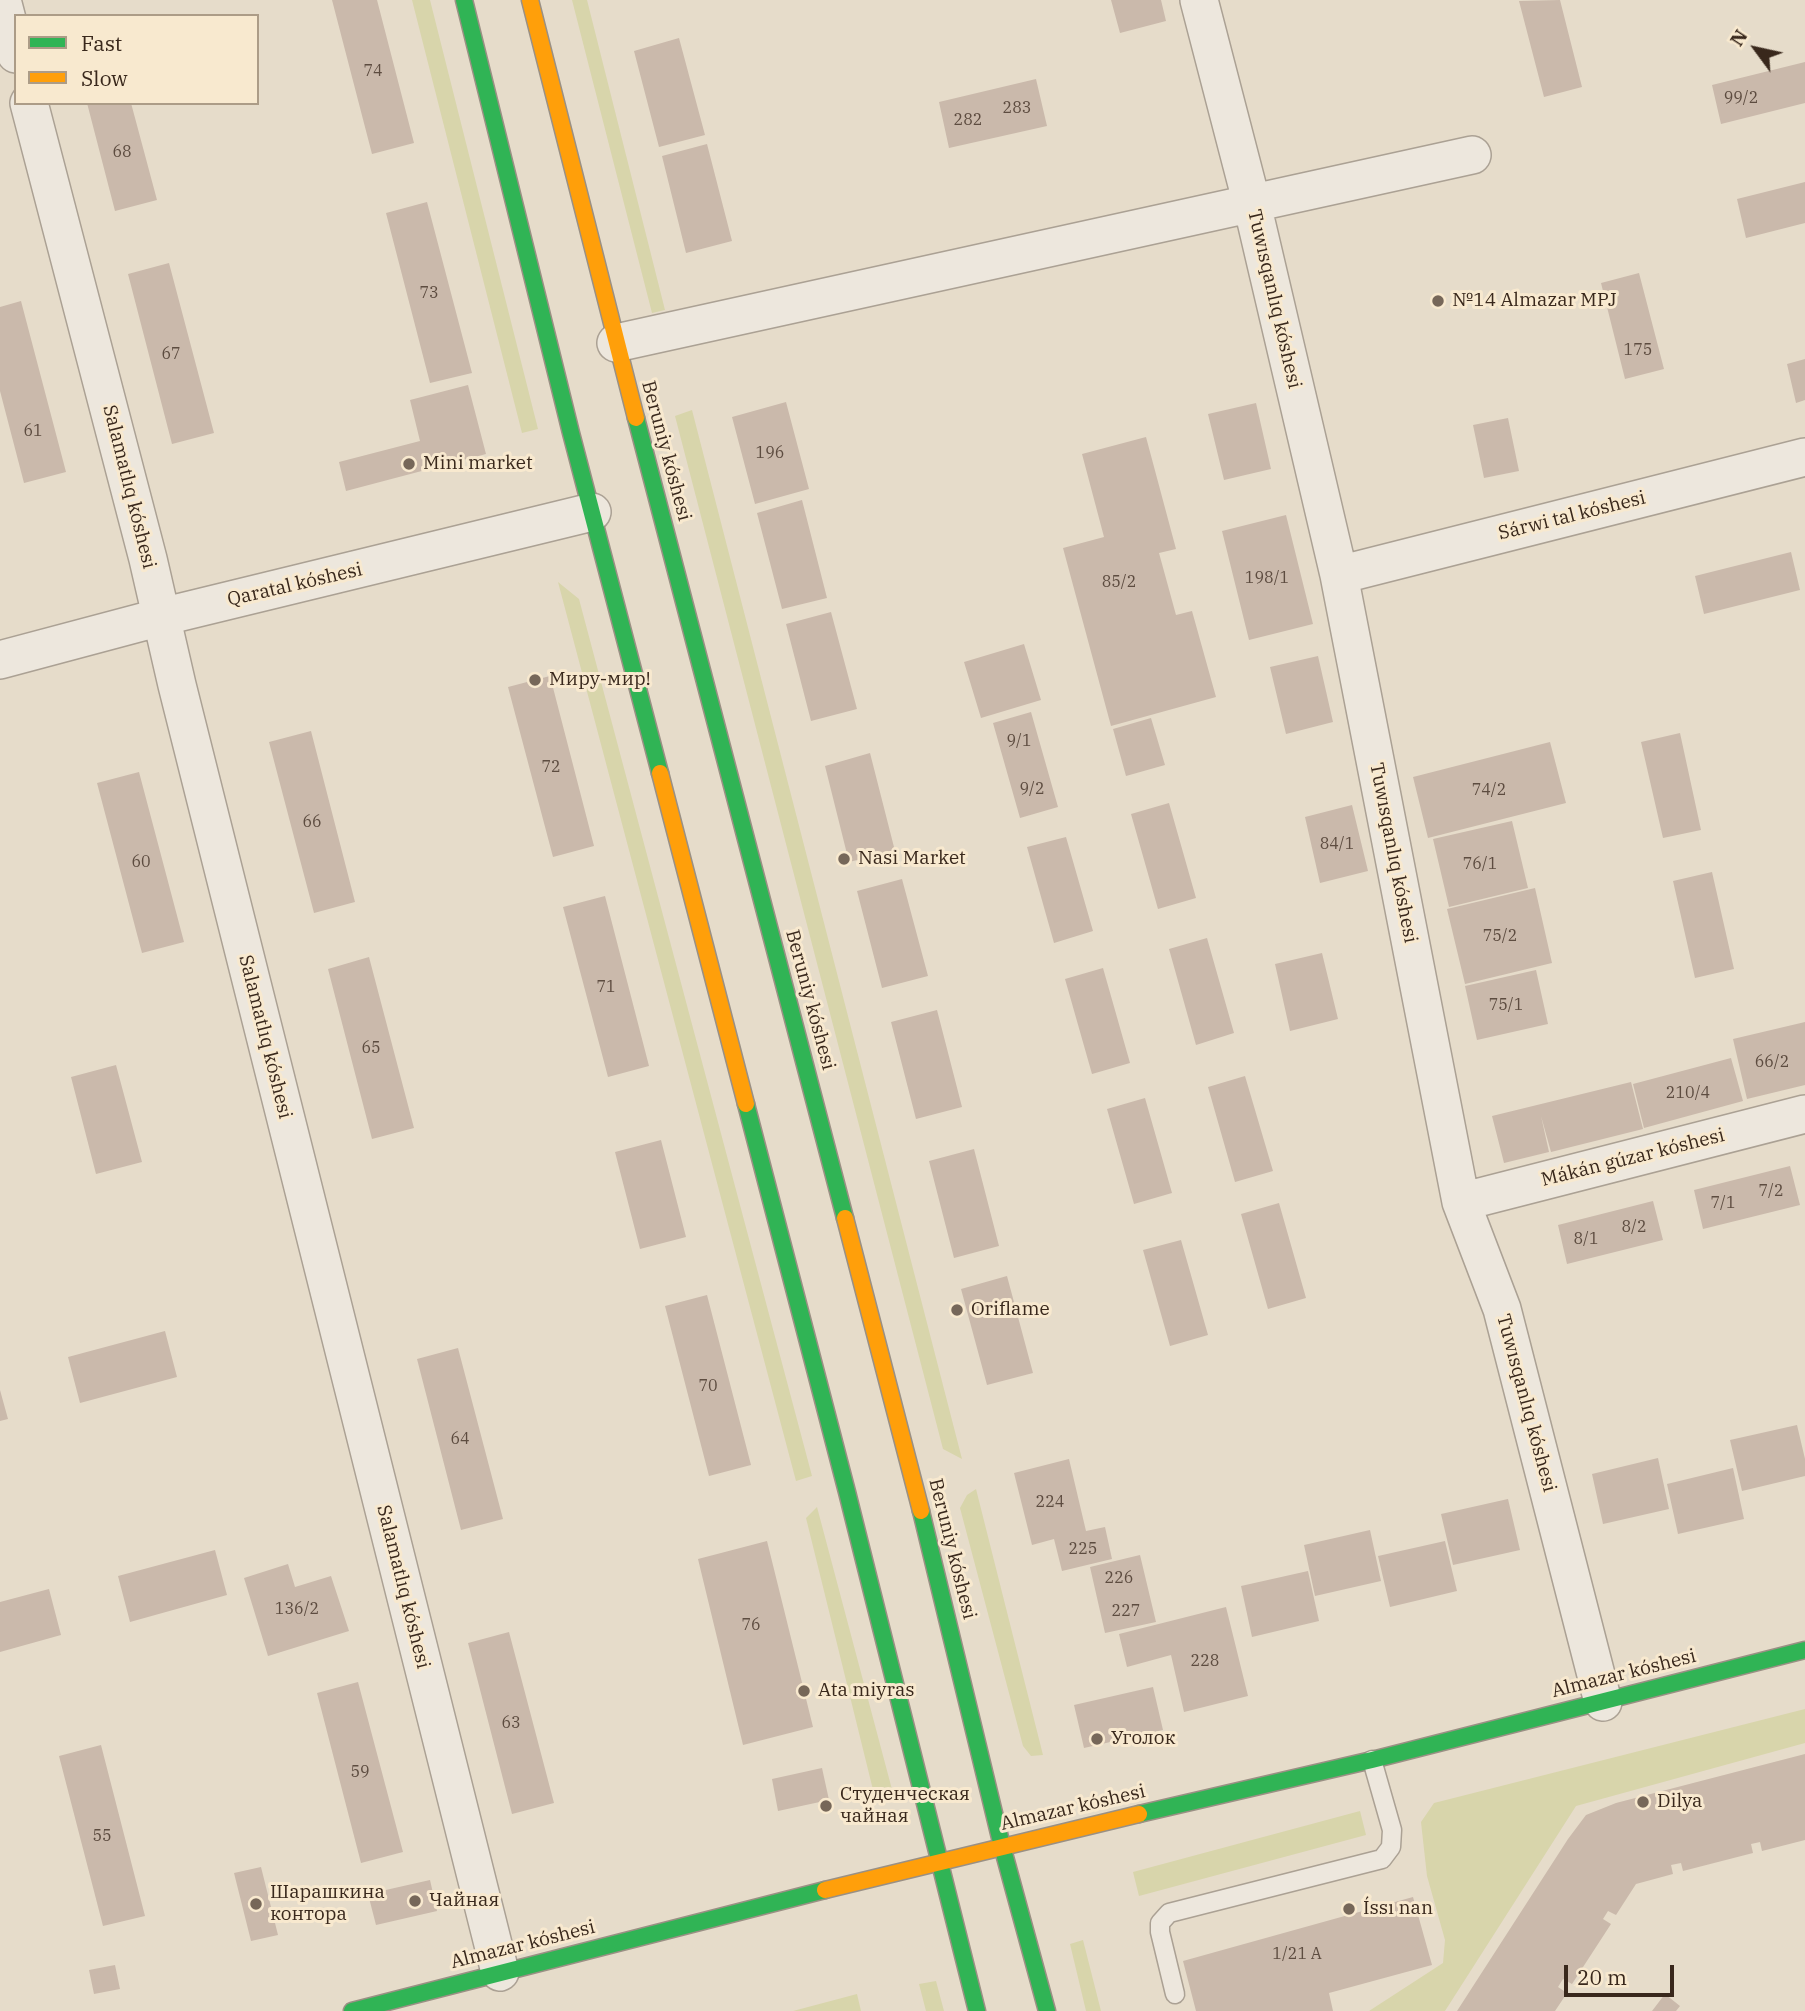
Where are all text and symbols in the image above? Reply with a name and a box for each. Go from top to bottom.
legend [14,14,259,105]
north arrow [1721,14,1791,84]
text: N [1724,25,1753,50]
text: Fast [81,29,122,57]
house number: 74 [363,61,383,81]
text: Slow [81,64,128,92]
house number: 99/2 [1724,88,1758,108]
house number: 283 [1003,98,1031,118]
house number: 282 [954,110,982,130]
house number: 68 [112,142,132,162]
street label: Tuwısqanlıq kóshesi [1242,207,1306,391]
house number: 73 [419,283,439,303]
place label: №14 Almazar MPJ [1452,290,1617,312]
marker: №14 Almazar MPJ [1430,293,1446,309]
house number: 175 [1624,340,1652,360]
house number: 67 [161,344,181,364]
street label: Beruniy kóshesi [636,378,696,524]
street label: Salamatlıq kóshesi [98,403,160,571]
house number: 61 [23,421,43,441]
house number: 196 [756,443,784,463]
place label: Mini market [423,453,533,475]
marker: Mini market [401,456,417,472]
street label: Sárwi tal kóshesi [1496,487,1648,545]
street label: Qaratal kóshesi [225,558,365,612]
house number: 198/1 [1245,568,1289,588]
house number: 85/2 [1102,572,1136,592]
place label: Миру-мир! [549,669,651,691]
marker: Миру-мир! [527,672,543,688]
house number: 9/1 [1006,731,1032,751]
house number: 72 [541,757,561,777]
street label: Tuwısqanlıq kóshesi [1364,761,1422,945]
house number: 9/2 [1019,779,1045,799]
house number: 74/2 [1472,780,1506,800]
house number: 66 [302,812,322,832]
house number: 84/1 [1320,834,1354,854]
place label: Nasi Market [858,848,966,870]
marker: Nasi Market [836,851,852,867]
house number: 60 [131,852,151,872]
house number: 76/1 [1463,854,1497,874]
house number: 75/2 [1483,926,1517,946]
street label: Beruniy kóshesi [780,927,840,1073]
street label: Salamatlıq kóshesi [234,953,296,1121]
house number: 71 [596,977,616,997]
house number: 75/1 [1489,995,1523,1015]
house number: 65 [361,1038,381,1058]
house number: 66/2 [1755,1052,1789,1072]
house number: 210/4 [1666,1083,1710,1103]
street label: Mákán gúzar kóshesi [1539,1124,1727,1192]
house number: 7/2 [1758,1181,1784,1201]
house number: 7/1 [1710,1193,1736,1213]
house number: 8/2 [1621,1217,1647,1237]
house number: 8/1 [1573,1229,1599,1249]
place label: Oriflame [971,1299,1050,1321]
marker: Oriflame [949,1302,965,1318]
street label: Tuwısqanlıq kóshesi [1491,1312,1561,1494]
house number: 70 [698,1376,718,1396]
house number: 64 [450,1429,470,1449]
street label: Beruniy kóshesi [923,1476,981,1622]
house number: 224 [1036,1492,1064,1512]
street label: Salamatlıq kóshesi [372,1503,434,1671]
house number: 225 [1069,1539,1097,1559]
house number: 226 [1105,1568,1133,1588]
house number: 136/2 [275,1599,319,1619]
house number: 227 [1112,1601,1140,1621]
house number: 76 [741,1615,761,1635]
street label: Almazar kóshesi [1549,1645,1699,1703]
house number: 228 [1191,1651,1219,1671]
place label: Ata miyras [818,1680,915,1702]
marker: Ata miyras [796,1683,812,1699]
house number: 63 [501,1713,521,1733]
place label: Уголок [1111,1728,1175,1750]
marker: Уголок [1089,1731,1105,1747]
house number: 59 [350,1762,370,1782]
street label: Almazar kóshesi [998,1780,1148,1836]
place label: Студенческая чайная [840,1784,970,1828]
place label: Dilya [1657,1791,1702,1813]
marker: Dilya [1635,1794,1651,1810]
marker: Студенческая чайная [818,1798,834,1814]
house number: 55 [92,1826,112,1846]
place label: Шарашкина контора [270,1882,385,1926]
place label: Чайная [429,1890,499,1912]
marker: Чайная [407,1893,423,1909]
marker: Шарашкина контора [248,1896,264,1912]
place label: Íssı nan [1363,1898,1433,1920]
marker: Íssı nan [1341,1901,1357,1917]
street label: Almazar kóshesi [448,1916,598,1974]
house number: 1/21 А [1272,1944,1322,1964]
scale bar [1567,1952,1677,1996]
text: 20 m [1577,1963,1627,1991]

